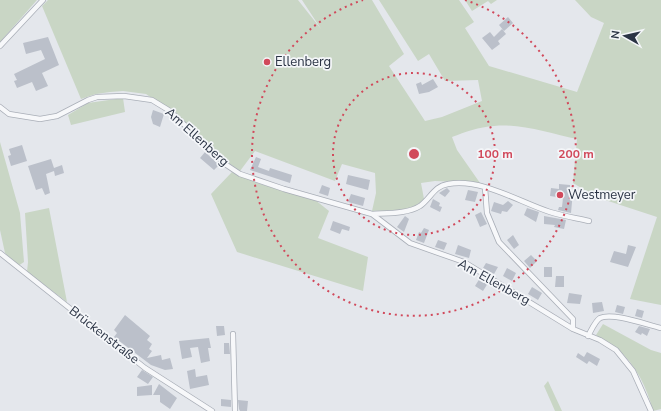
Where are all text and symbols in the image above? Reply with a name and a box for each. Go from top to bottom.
north arrow [605,16,645,56]
text: N [608,30,624,40]
place label: Ellenberg [275,53,331,71]
marker: Ellenberg [262,57,272,67]
street label: Am Ellenberg [161,103,233,171]
text: 100 m [477,146,513,162]
text: 200 m [558,146,594,162]
centre of rings [407,147,421,161]
place label: Westmeyer [568,186,636,204]
marker: Westmeyer [555,190,565,200]
street label: Am Ellenberg [455,255,533,309]
street label: Brückenstraße [65,302,143,368]

